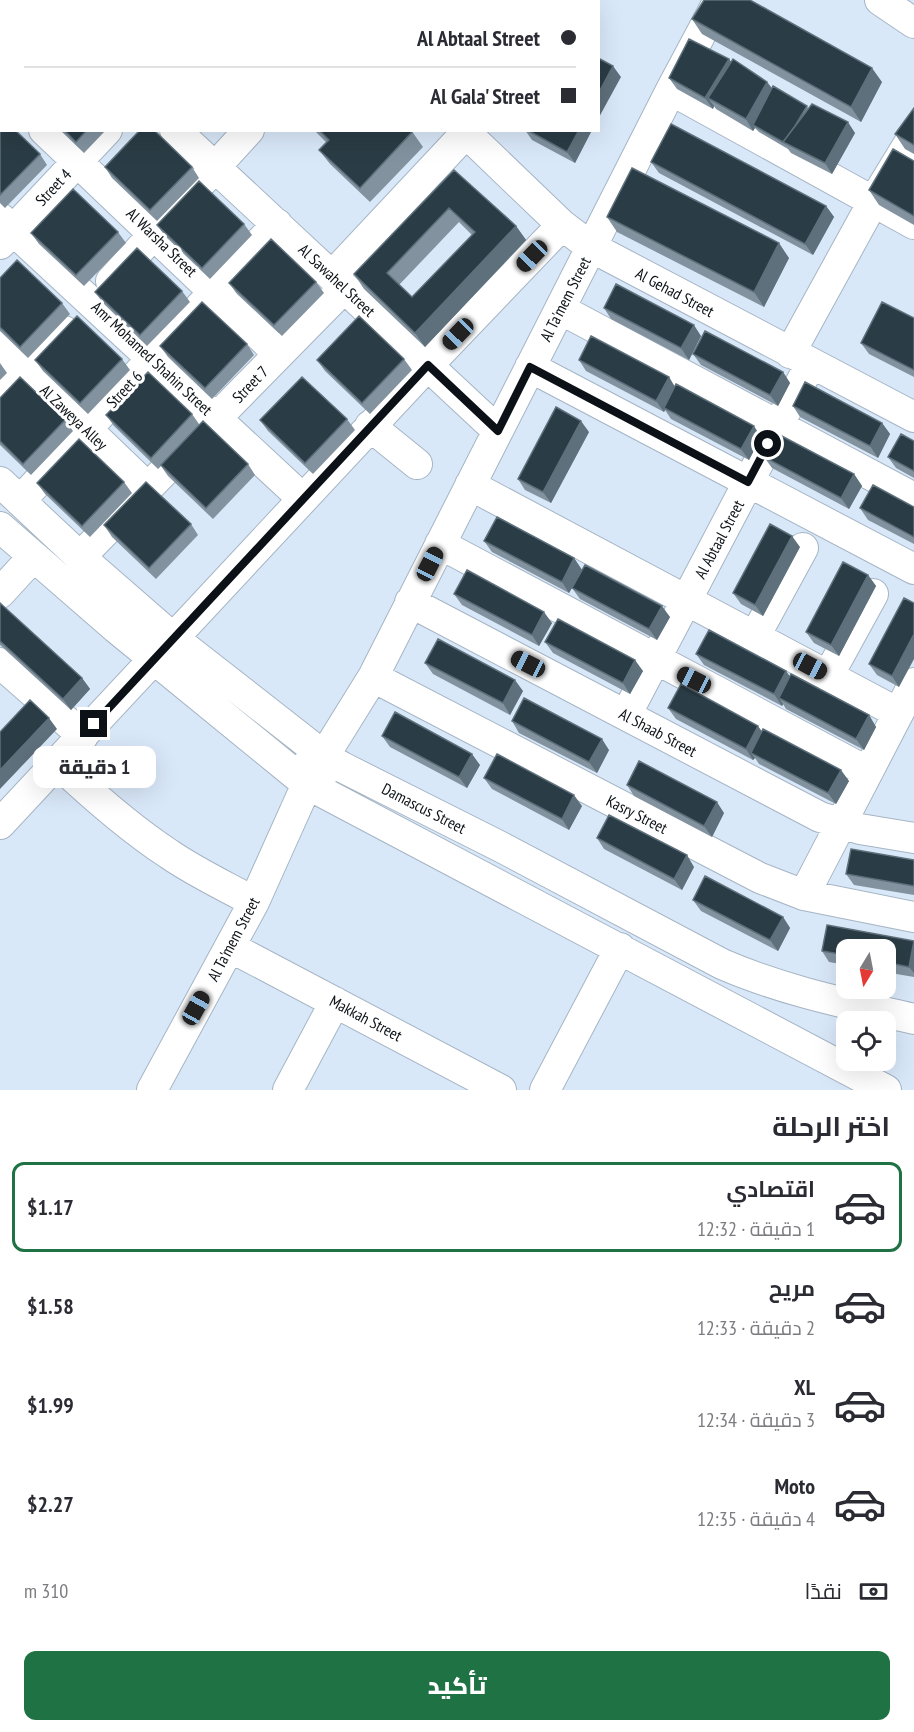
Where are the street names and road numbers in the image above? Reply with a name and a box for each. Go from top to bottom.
street label: Street 4 [31,164,75,210]
street label: Al Warsha Street [122,203,202,281]
street label: Al Sawahel Street [294,239,380,321]
street label: Al Ta'mem Street [535,253,595,345]
street label: Al Gehad Street [632,263,718,321]
street label: Amr Mohamed Shahin Street [87,297,217,420]
street label: Street 7 [228,361,272,407]
street label: Street 6 [102,366,146,412]
street label: Al Zaweya Alley [36,380,112,454]
street label: Al Abtaal Street [690,496,748,582]
street label: Al Shaab Street [616,703,701,761]
street label: Damascus Street [379,778,470,838]
street label: Kasry Street [603,790,671,838]
street label: Al Ta'mem Street [203,893,264,984]
street label: Makkah Street [326,991,406,1046]

